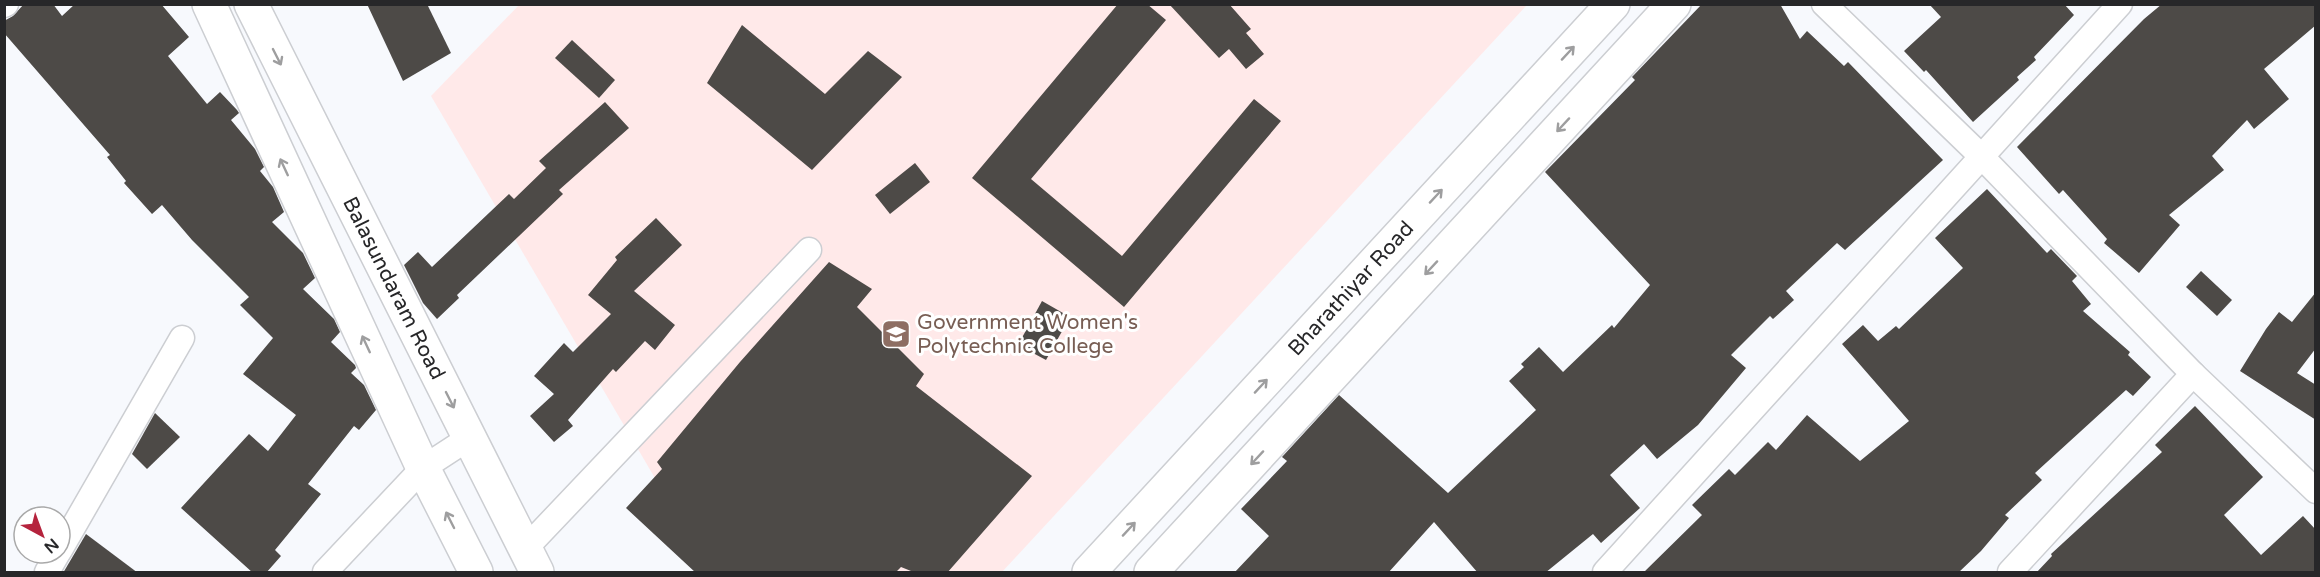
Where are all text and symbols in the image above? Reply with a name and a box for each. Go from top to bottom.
one-way arrow [1561,46,1575,61]
one-way arrow [272,47,283,65]
one-way arrow [1556,117,1570,132]
one-way arrow [278,159,290,177]
one-way arrow [1429,189,1443,204]
street label: Balasundaram Road [337,193,450,384]
street label: Bharathiyar Road [1283,216,1419,361]
one-way arrow [1424,261,1438,276]
place label: Government Women's Polytechnic College [917,310,1138,359]
school or university icon: Government Women's Polytechnic College [880,318,912,350]
one-way arrow [360,336,371,354]
one-way arrow [1254,379,1268,394]
one-way arrow [444,390,456,408]
one-way arrow [1250,450,1264,465]
north arrow [12,505,72,565]
one-way arrow [443,512,455,530]
one-way arrow [1122,522,1136,537]
text: N [40,534,63,557]

